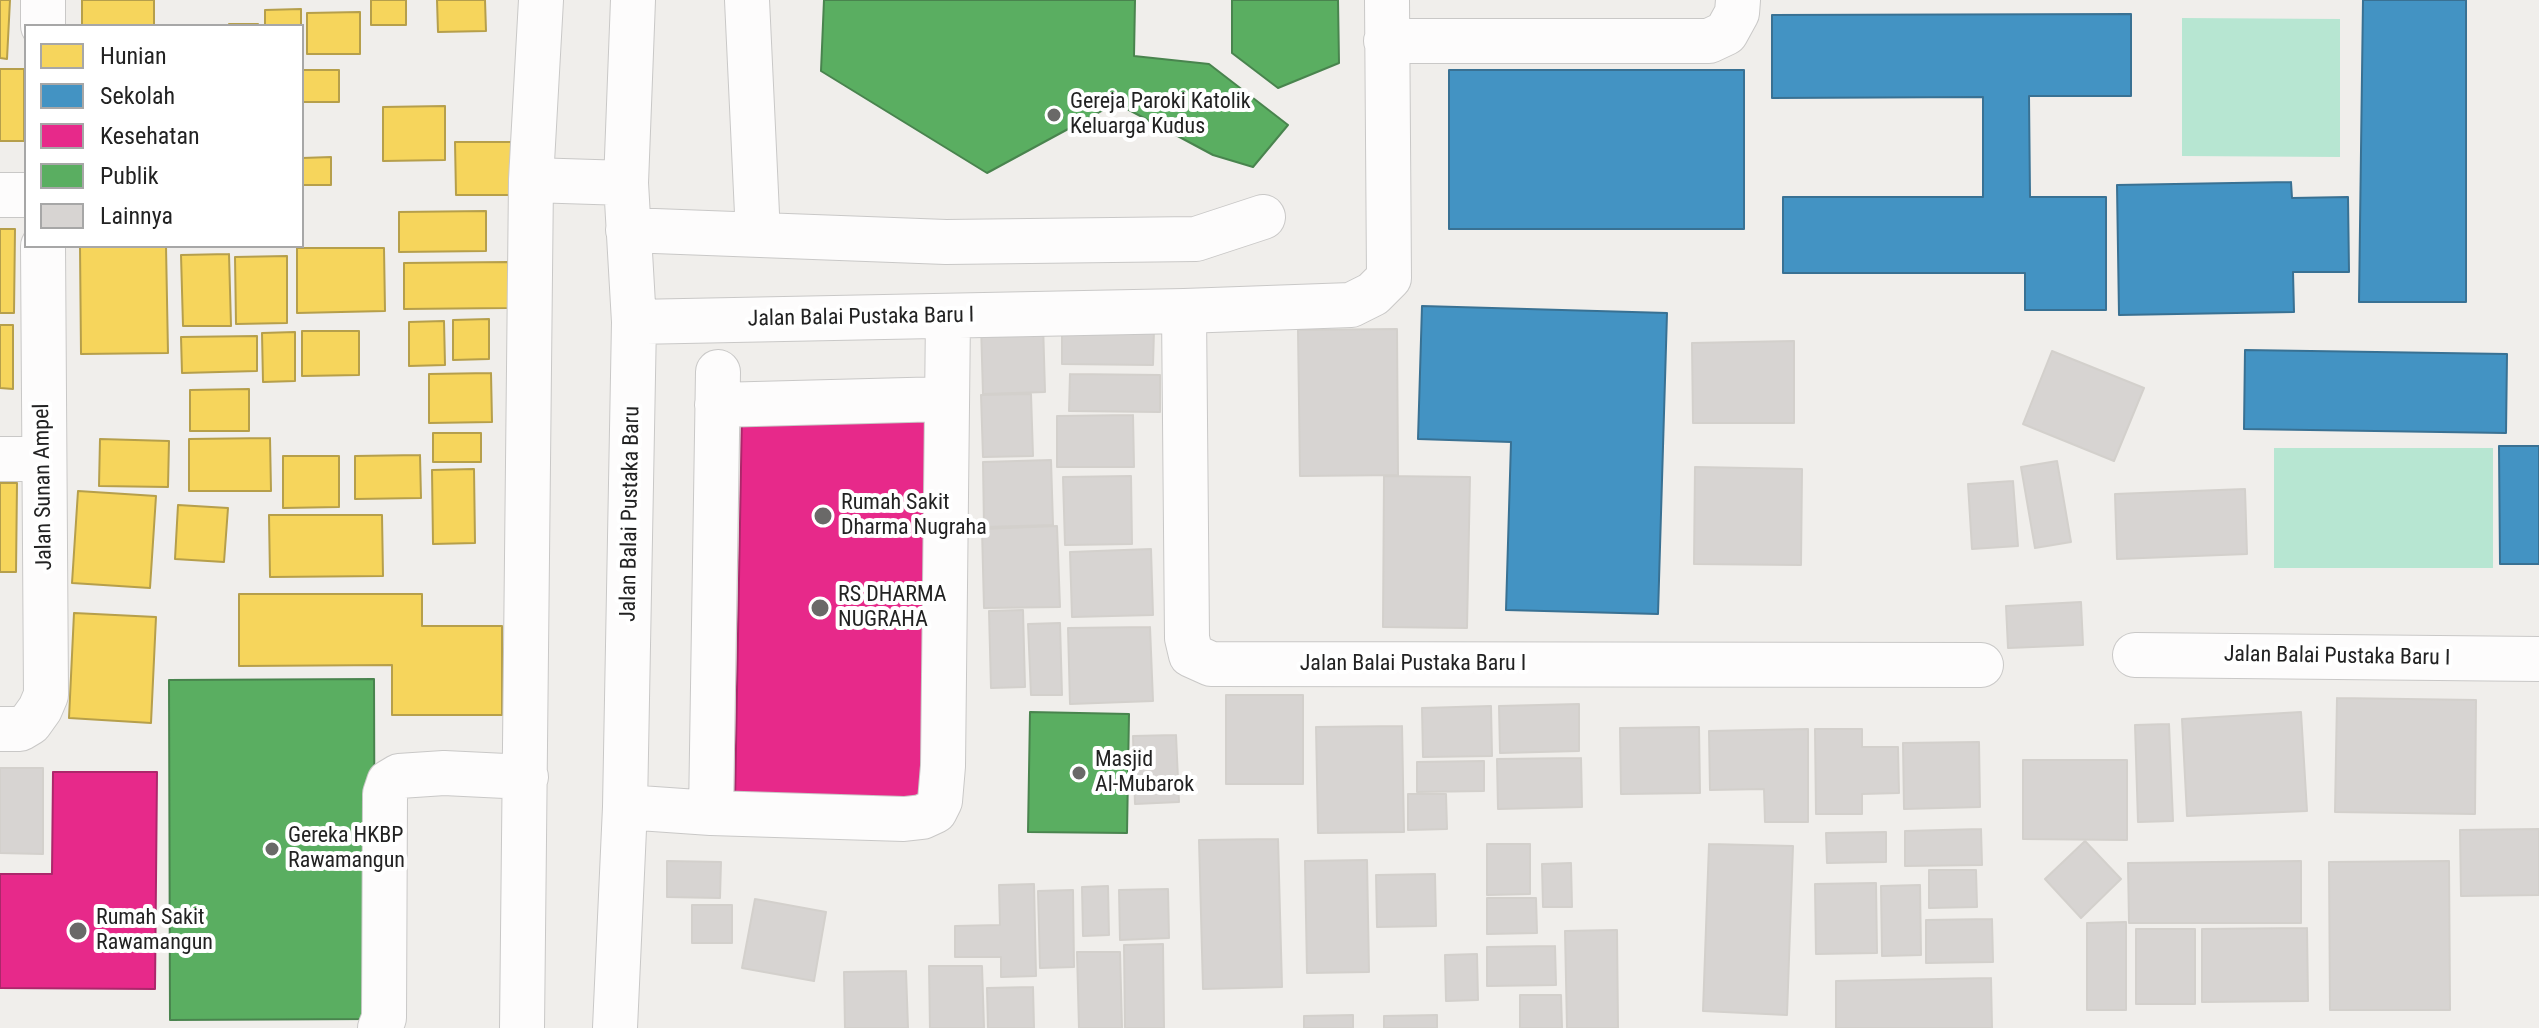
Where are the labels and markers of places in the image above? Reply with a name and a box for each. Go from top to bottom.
place label: Gereja Paroki Katolik Keluarga Kudus [1070,89,1251,140]
marker: Gereja Paroki Katolik Keluarga Kudus [1045,106,1063,124]
place label: Rumah Sakit Dharma Nugraha [841,490,987,542]
marker: Rumah Sakit Dharma Nugraha [812,505,834,527]
place label: RS DHARMA NUGRAHA [838,582,946,634]
marker: RS DHARMA NUGRAHA [809,597,831,619]
place label: Masjid Al-Mubarok [1095,747,1194,798]
marker: Masjid Al-Mubarok [1070,764,1088,782]
place label: Gereka HKBP Rawamangun [288,823,405,874]
marker: Gereka HKBP Rawamangun [263,840,281,858]
place label: Rumah Sakit Rawamangun [96,905,213,956]
marker: Rumah Sakit Rawamangun [67,920,89,942]

